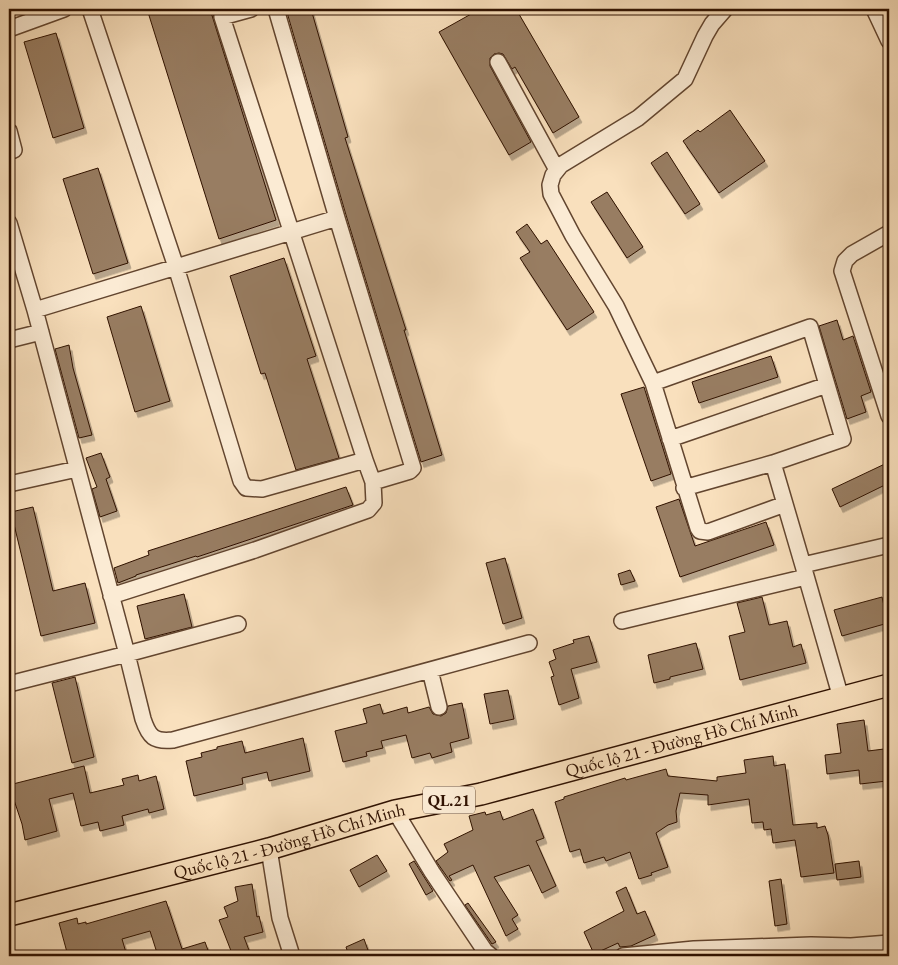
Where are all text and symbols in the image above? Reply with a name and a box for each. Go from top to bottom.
street label: Quốc lộ 21 - Đường Hồ Chí Minh [563,698,800,782]
road number: QL.21 [423,786,475,814]
street label: Quốc lộ 21 - Đường Hồ Chí Minh [171,797,407,884]

